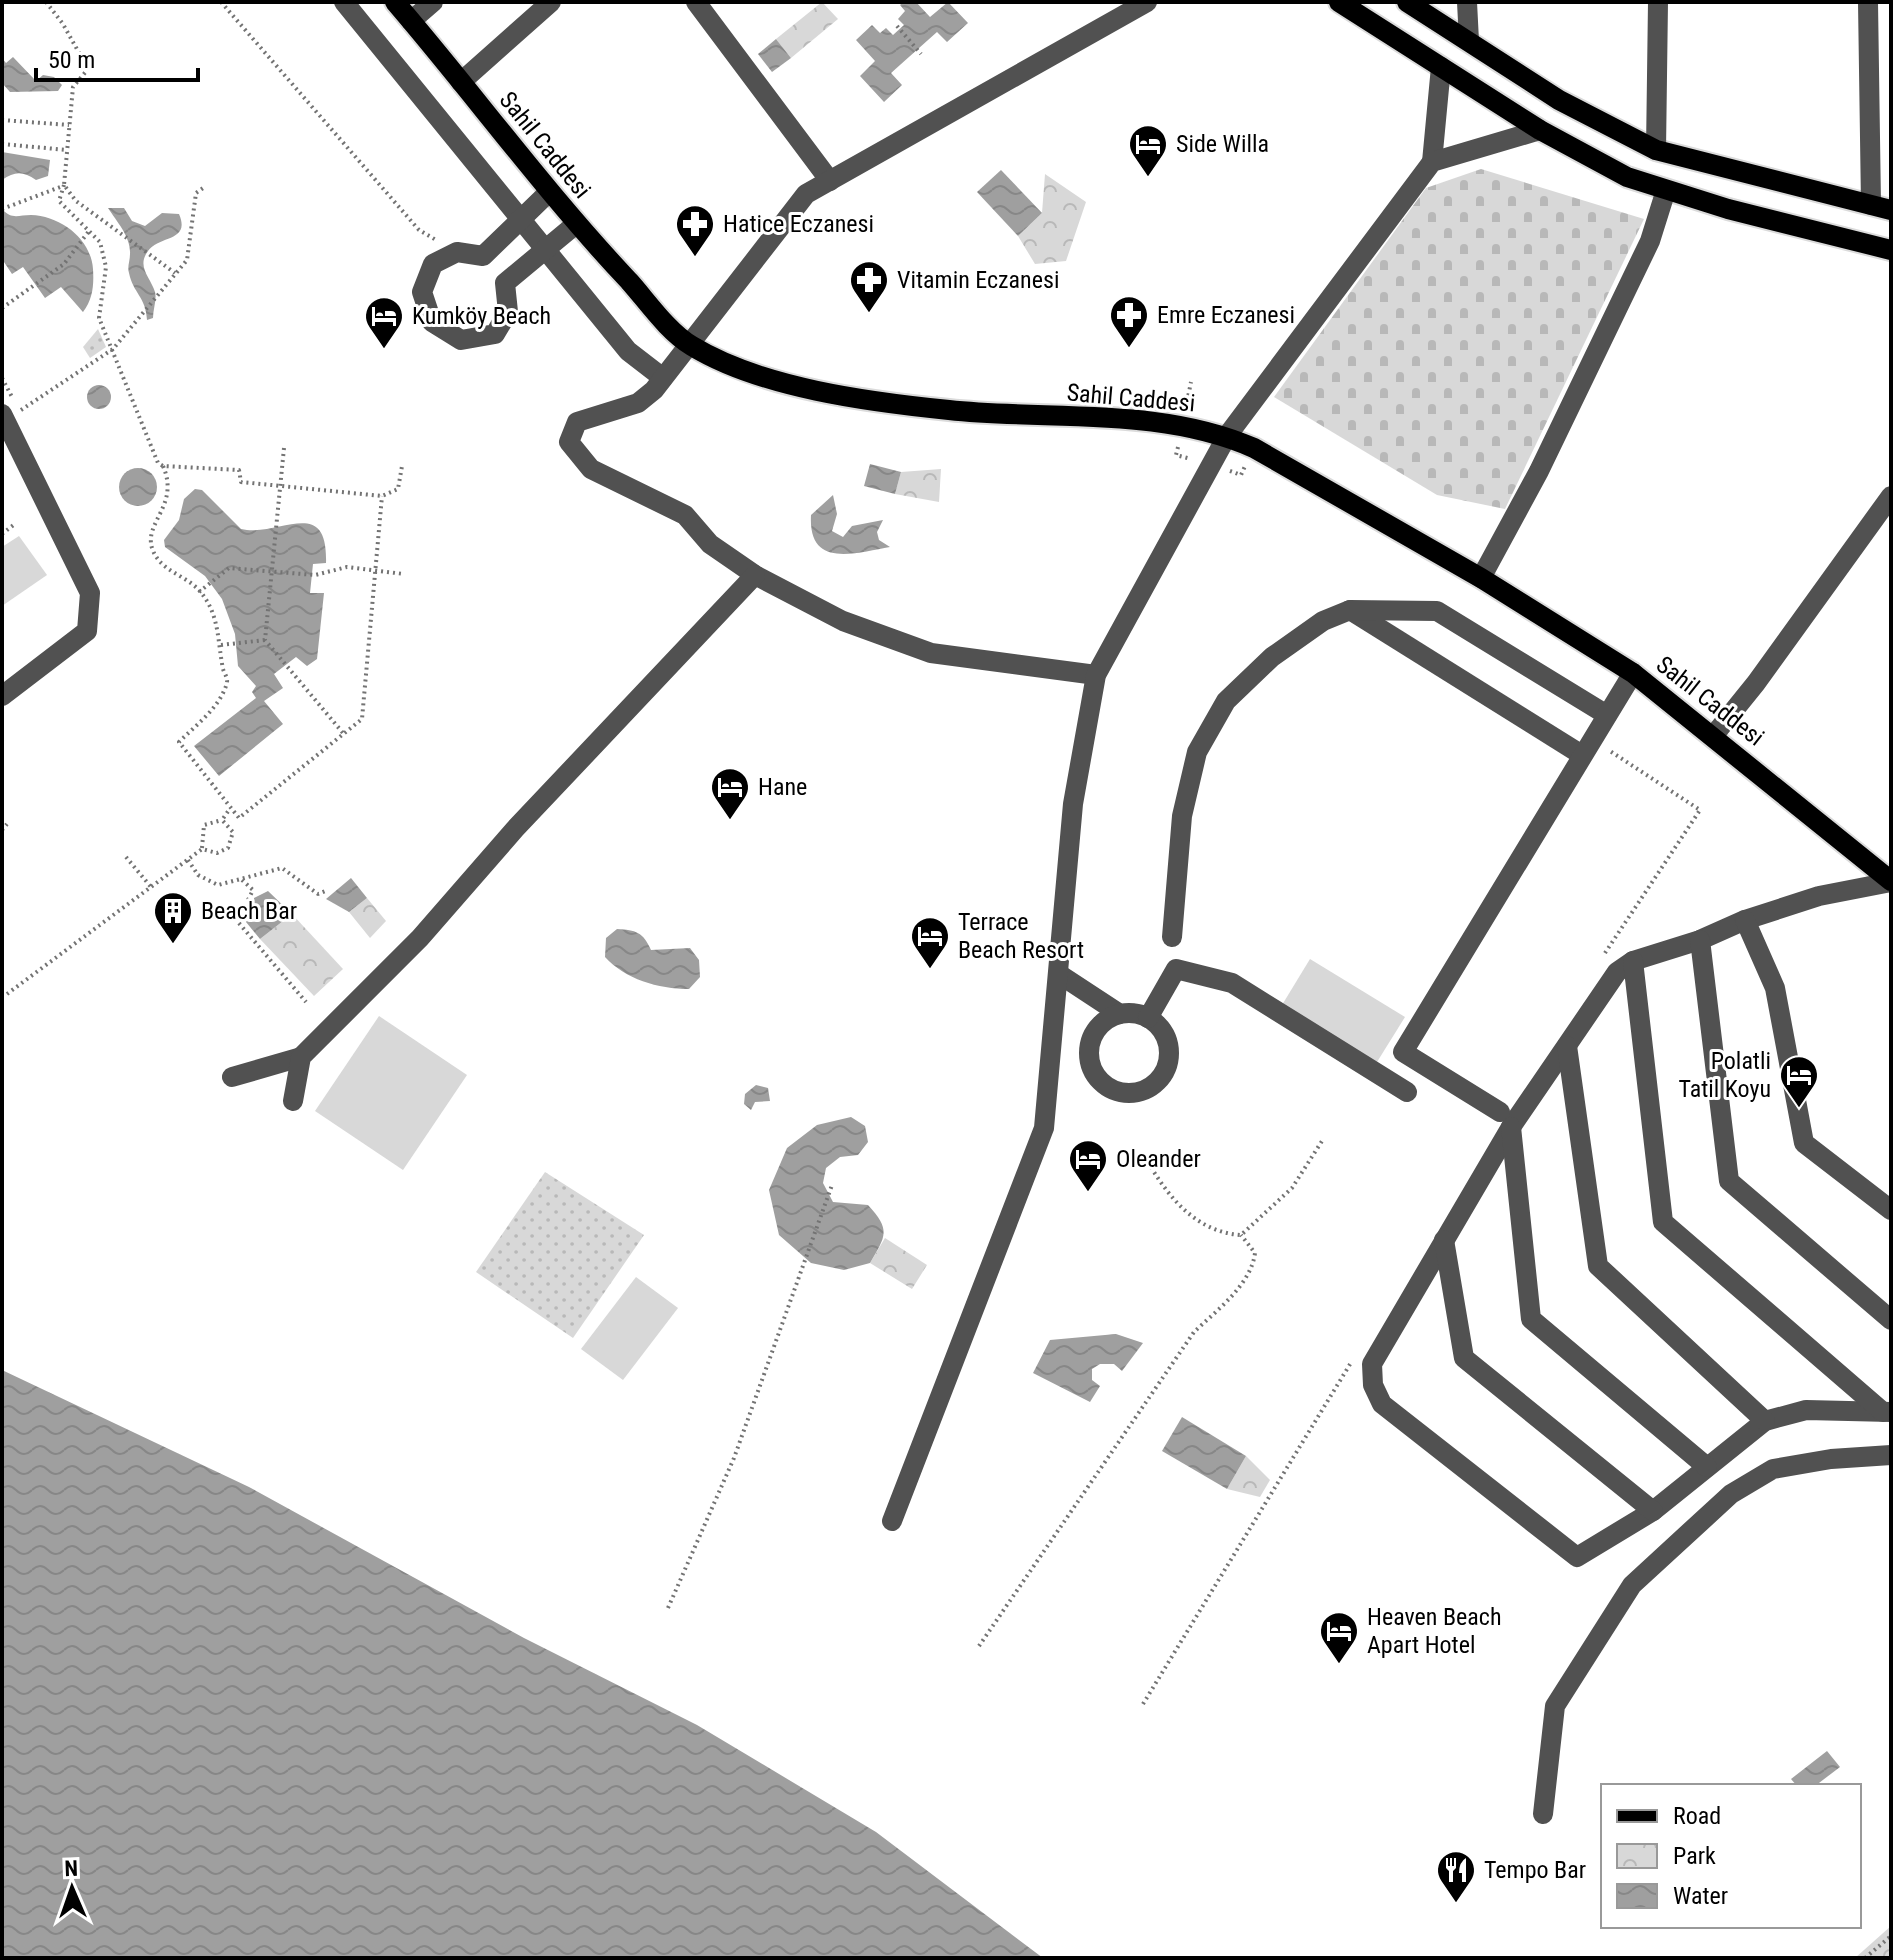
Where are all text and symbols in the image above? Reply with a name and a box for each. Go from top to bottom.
scale bar [36,32,198,82]
text: 50 m [48,46,95,74]
street label: Sahil Caddesi [494,86,596,204]
hotel icon: Side Willa [1127,123,1169,178]
place label: Side Willa [1176,130,1269,158]
pharmacy icon: Hatice Eczanesi [674,203,716,258]
place label: Hatice Eczanesi [723,210,874,238]
pharmacy icon: Vitamin Eczanesi [848,259,890,314]
place label: Vitamin Eczanesi [897,266,1059,294]
pharmacy icon: Emre Eczanesi [1108,294,1150,349]
hotel icon: Kumköy Beach [363,295,405,350]
place label: Emre Eczanesi [1157,301,1295,329]
place label: Kumköy Beach [412,302,551,330]
street label: Sahil Caddesi [1066,378,1196,418]
street label: Sahil Caddesi [1651,650,1769,752]
hotel icon: Hane [709,766,751,821]
place label: Hane [758,773,807,801]
building icon: Beach Bar [152,890,194,945]
place label: Beach Bar [201,897,297,925]
place label: Terrace Beach Resort [958,908,1084,964]
hotel icon: Terrace Beach Resort [909,915,951,970]
place label: Polatli Tatil Koyu [1678,1047,1771,1103]
hotel icon: Polatli Tatil Koyu [1778,1054,1820,1109]
hotel icon: Oleander [1067,1138,1109,1193]
place label: Oleander [1116,1145,1201,1173]
place label: Heaven Beach Apart Hotel [1367,1603,1501,1659]
hotel icon: Heaven Beach Apart Hotel [1318,1610,1360,1665]
legend [1601,1784,1861,1928]
text: Road [1673,1802,1721,1830]
text: Park [1673,1842,1716,1870]
north arrow [32,1848,112,1928]
restaurant icon: Tempo Bar [1435,1849,1477,1904]
text: N [64,1856,78,1881]
place label: Tempo Bar [1484,1856,1586,1884]
text: Water [1673,1882,1728,1910]

